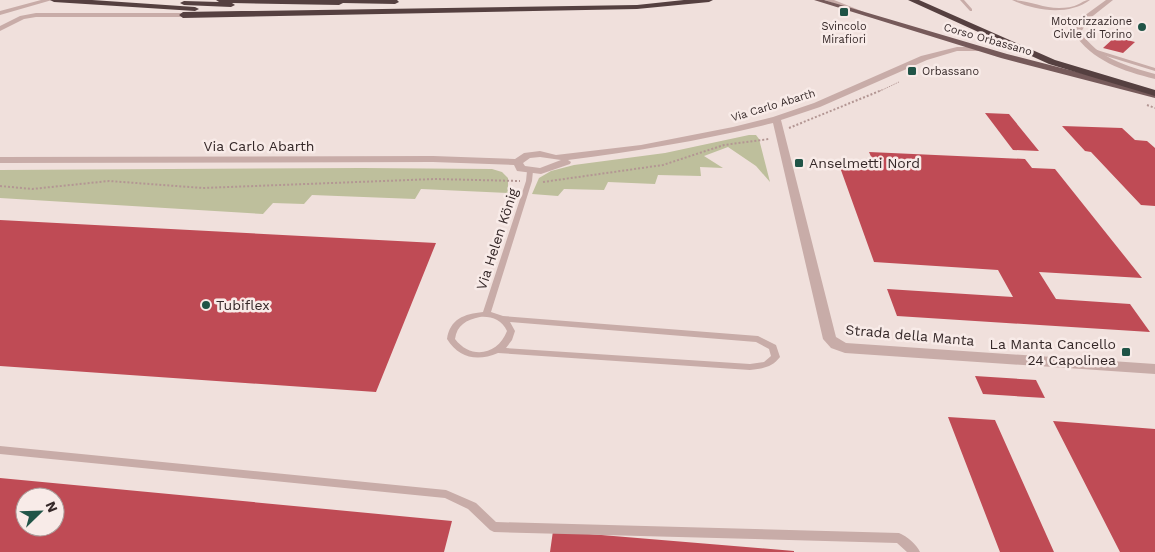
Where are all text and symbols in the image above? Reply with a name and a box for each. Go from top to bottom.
marker: Svincolo Mirafiori [838,6,850,18]
place label: Motorizzazione Civile di Torino [1051,15,1132,41]
place label: Svincolo Mirafiori [821,20,867,46]
street label: Corso Orbassano [942,21,1034,58]
marker: Motorizzazione Civile di Torino [1136,21,1148,33]
marker: Orbassano [906,65,918,77]
place label: Orbassano [922,65,979,78]
street label: Via Carlo Abarth [730,87,817,124]
street label: Via Carlo Abarth [203,138,315,154]
place label: Anselmetti Nord [809,155,920,171]
marker: Anselmetti Nord [793,157,805,169]
street label: Via Helen König [473,186,521,292]
place label: Tubiflex [216,297,270,313]
marker: Tubiflex [200,299,212,311]
street label: Strada della Manta [845,321,975,349]
place label: La Manta Cancello 24 Capolinea [990,336,1116,368]
marker: La Manta Cancello 24 Capolinea [1120,346,1132,358]
north arrow [15,487,65,537]
text: N [43,499,61,515]

